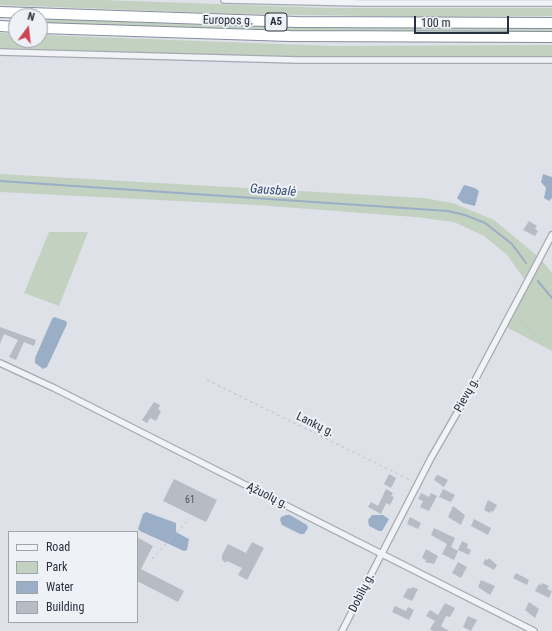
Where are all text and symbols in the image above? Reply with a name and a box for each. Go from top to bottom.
north arrow [8,8,48,48]
scale bar [416,8,511,34]
text: N [26,10,36,24]
street label: Europos g. [203,13,253,29]
road number: A5 [265,13,287,31]
text: 100 m [421,16,451,30]
water label: Gausbalė [249,182,297,200]
street label: Pievų g. [452,375,482,415]
street label: Lankų g. [294,410,336,440]
street label: Ąžuolų g. [244,480,290,512]
house number: 61 [185,494,195,506]
legend [8,531,138,623]
text: Road [46,540,70,554]
text: Park [46,560,67,574]
street label: Dobilų g. [346,571,378,615]
text: Water [46,580,74,594]
text: Building [46,600,84,614]

